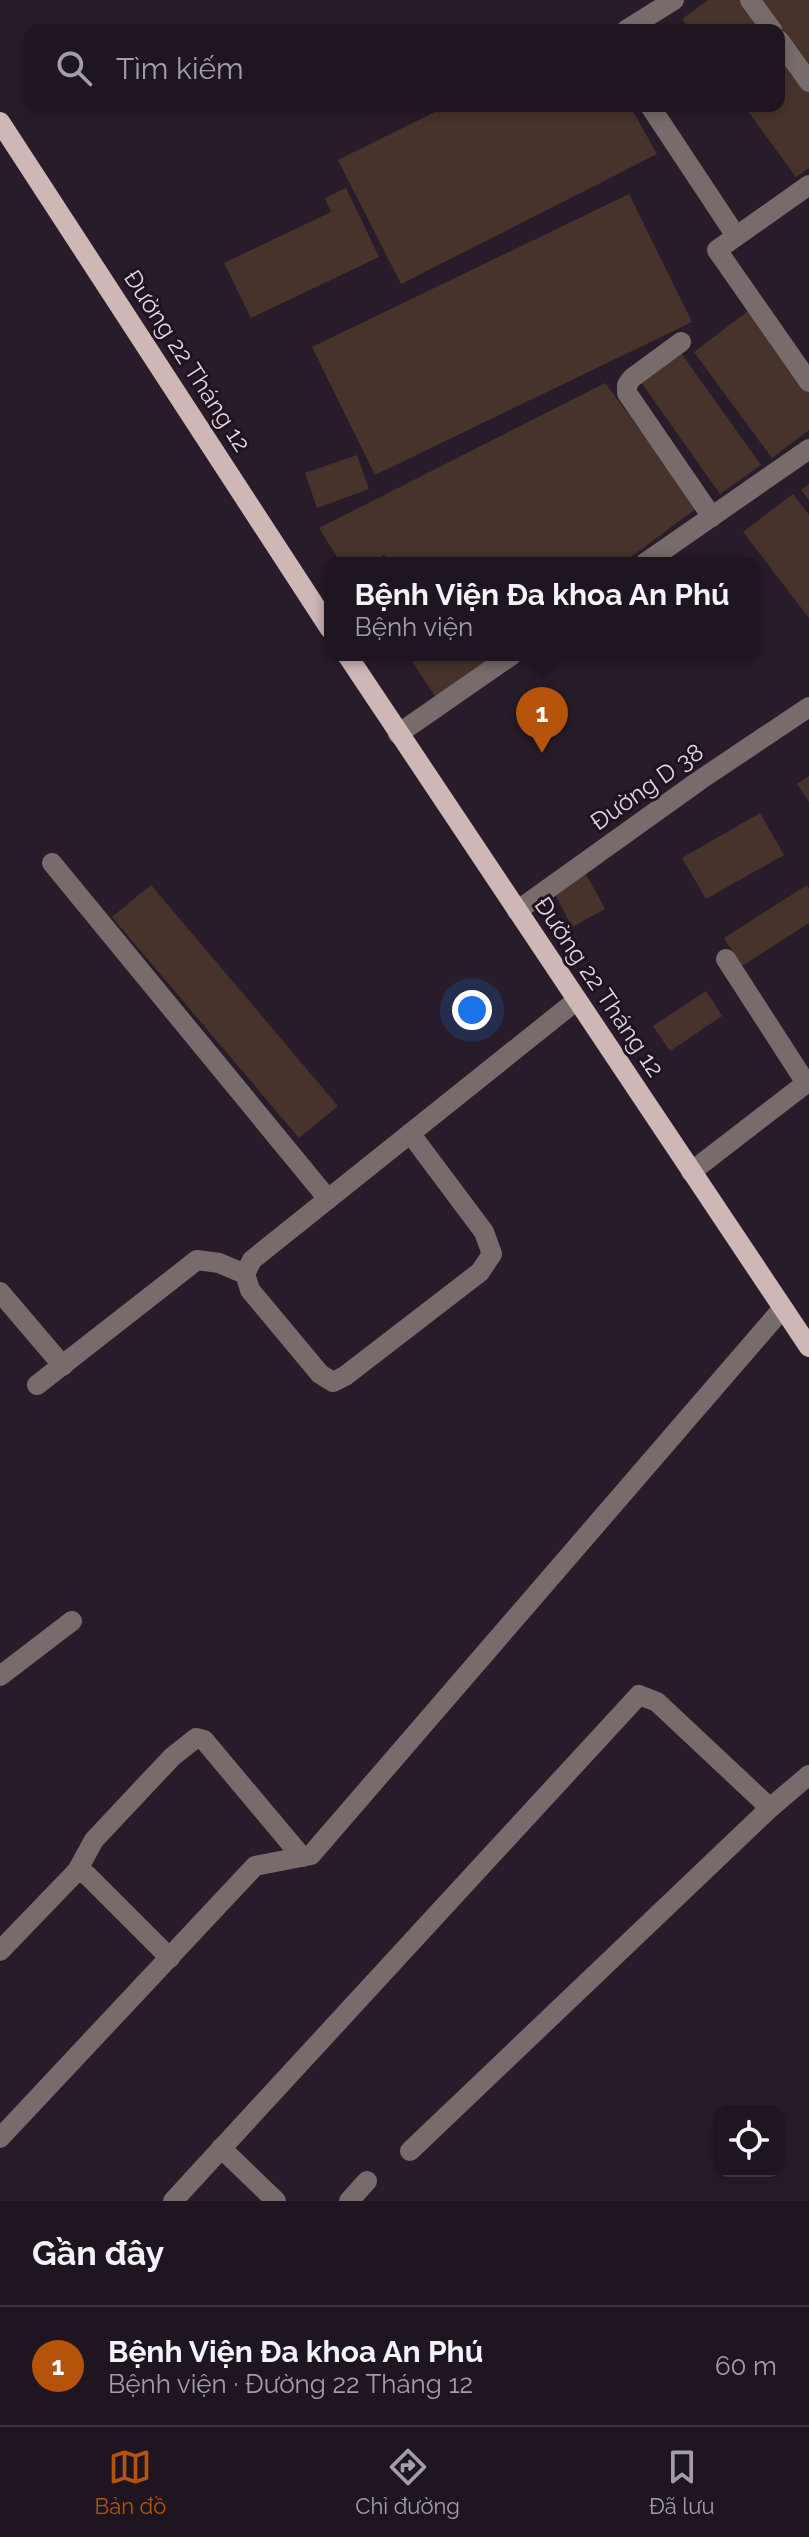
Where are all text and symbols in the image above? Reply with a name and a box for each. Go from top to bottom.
search box [24,24,785,112]
icon: search [52,46,96,90]
text: Tìm kiếm [116,51,244,86]
street label: Đường 22 Tháng 12 [118,265,257,457]
popup [324,557,760,661]
text: Bệnh Viện Đa khoa An Phú [354,577,730,612]
text: Bệnh viện [354,612,473,642]
pin: 1 [516,687,568,753]
street label: Đường D 38 [585,737,709,836]
street label: Đường 22 Tháng 12 [528,891,670,1082]
your location [452,990,492,1030]
map controls [713,2105,785,2177]
button: locate [713,2105,785,2177]
text: Gần đây [32,2233,164,2273]
text: Bệnh Viện Đa khoa An Phú [108,2334,483,2369]
text: 1 [52,2351,64,2381]
text: 60 m [715,2351,777,2381]
text: Bệnh viện · Đường 22 Tháng 12 [108,2369,473,2399]
tab: Bản đồ [95,2445,166,2519]
tab: Chỉ đường [355,2445,460,2519]
tab: Đã lưu [649,2445,714,2519]

